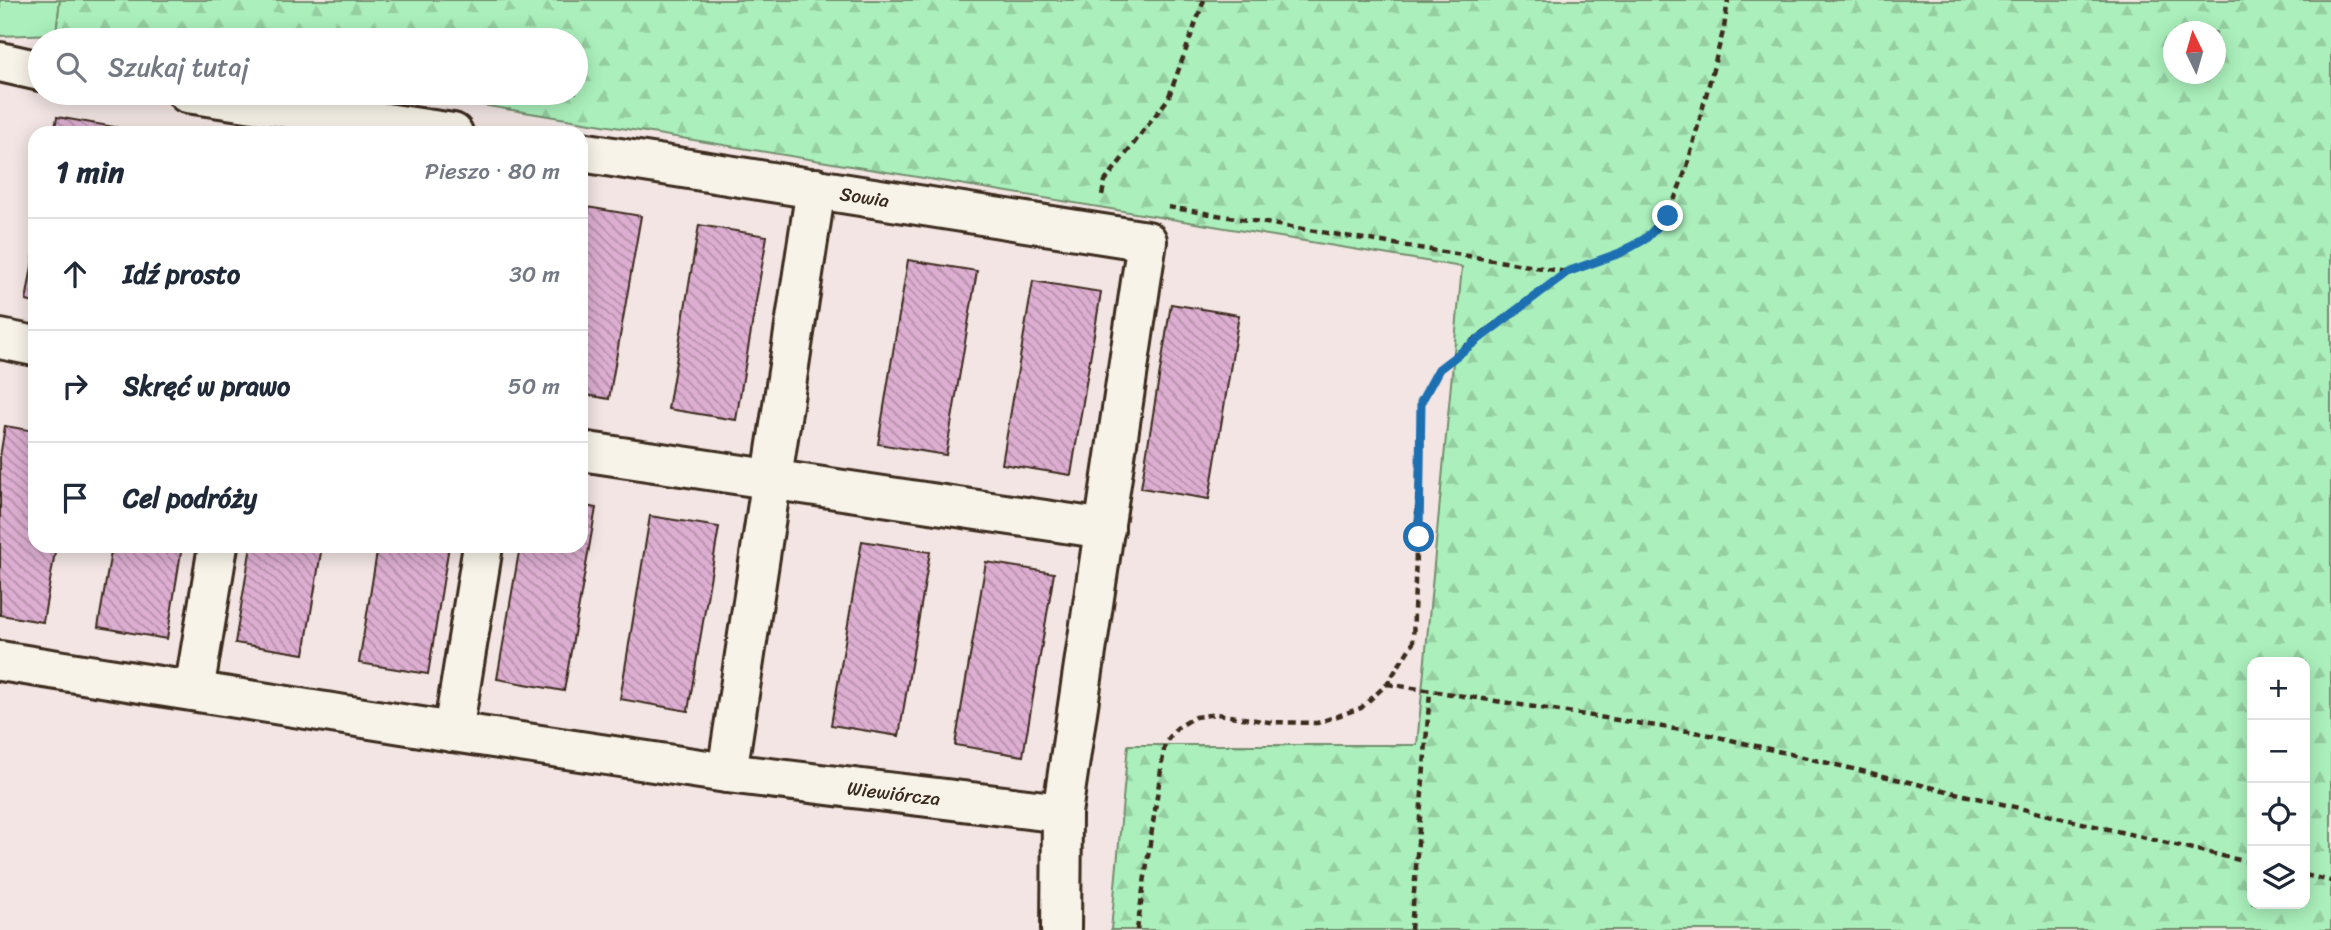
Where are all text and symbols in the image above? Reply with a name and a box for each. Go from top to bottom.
north arrow [2163,21,2226,84]
search box [28,28,588,105]
text: Szukaj tutaj [108,44,249,90]
icon: search [52,48,90,86]
text: 1 min [56,145,124,199]
text: Pieszo · 80 m [425,151,560,192]
street label: Sowia [837,176,892,217]
route end [1652,200,1683,231]
text: Idź prosto [123,251,240,297]
text: 30 m [509,254,560,295]
icon: ahead [56,255,94,293]
text: Skręć w prawo [123,363,290,409]
text: 50 m [508,366,560,407]
icon: right [56,367,94,405]
text: Cel podróży [123,475,257,521]
icon: arrive [56,479,94,517]
route start [1403,521,1434,552]
map controls [2247,657,2310,909]
button: + [2247,657,2310,720]
button: − [2247,720,2310,783]
street label: Wiewiórcza [845,771,943,815]
button: locate [2247,783,2310,846]
button: layers [2247,846,2310,909]

